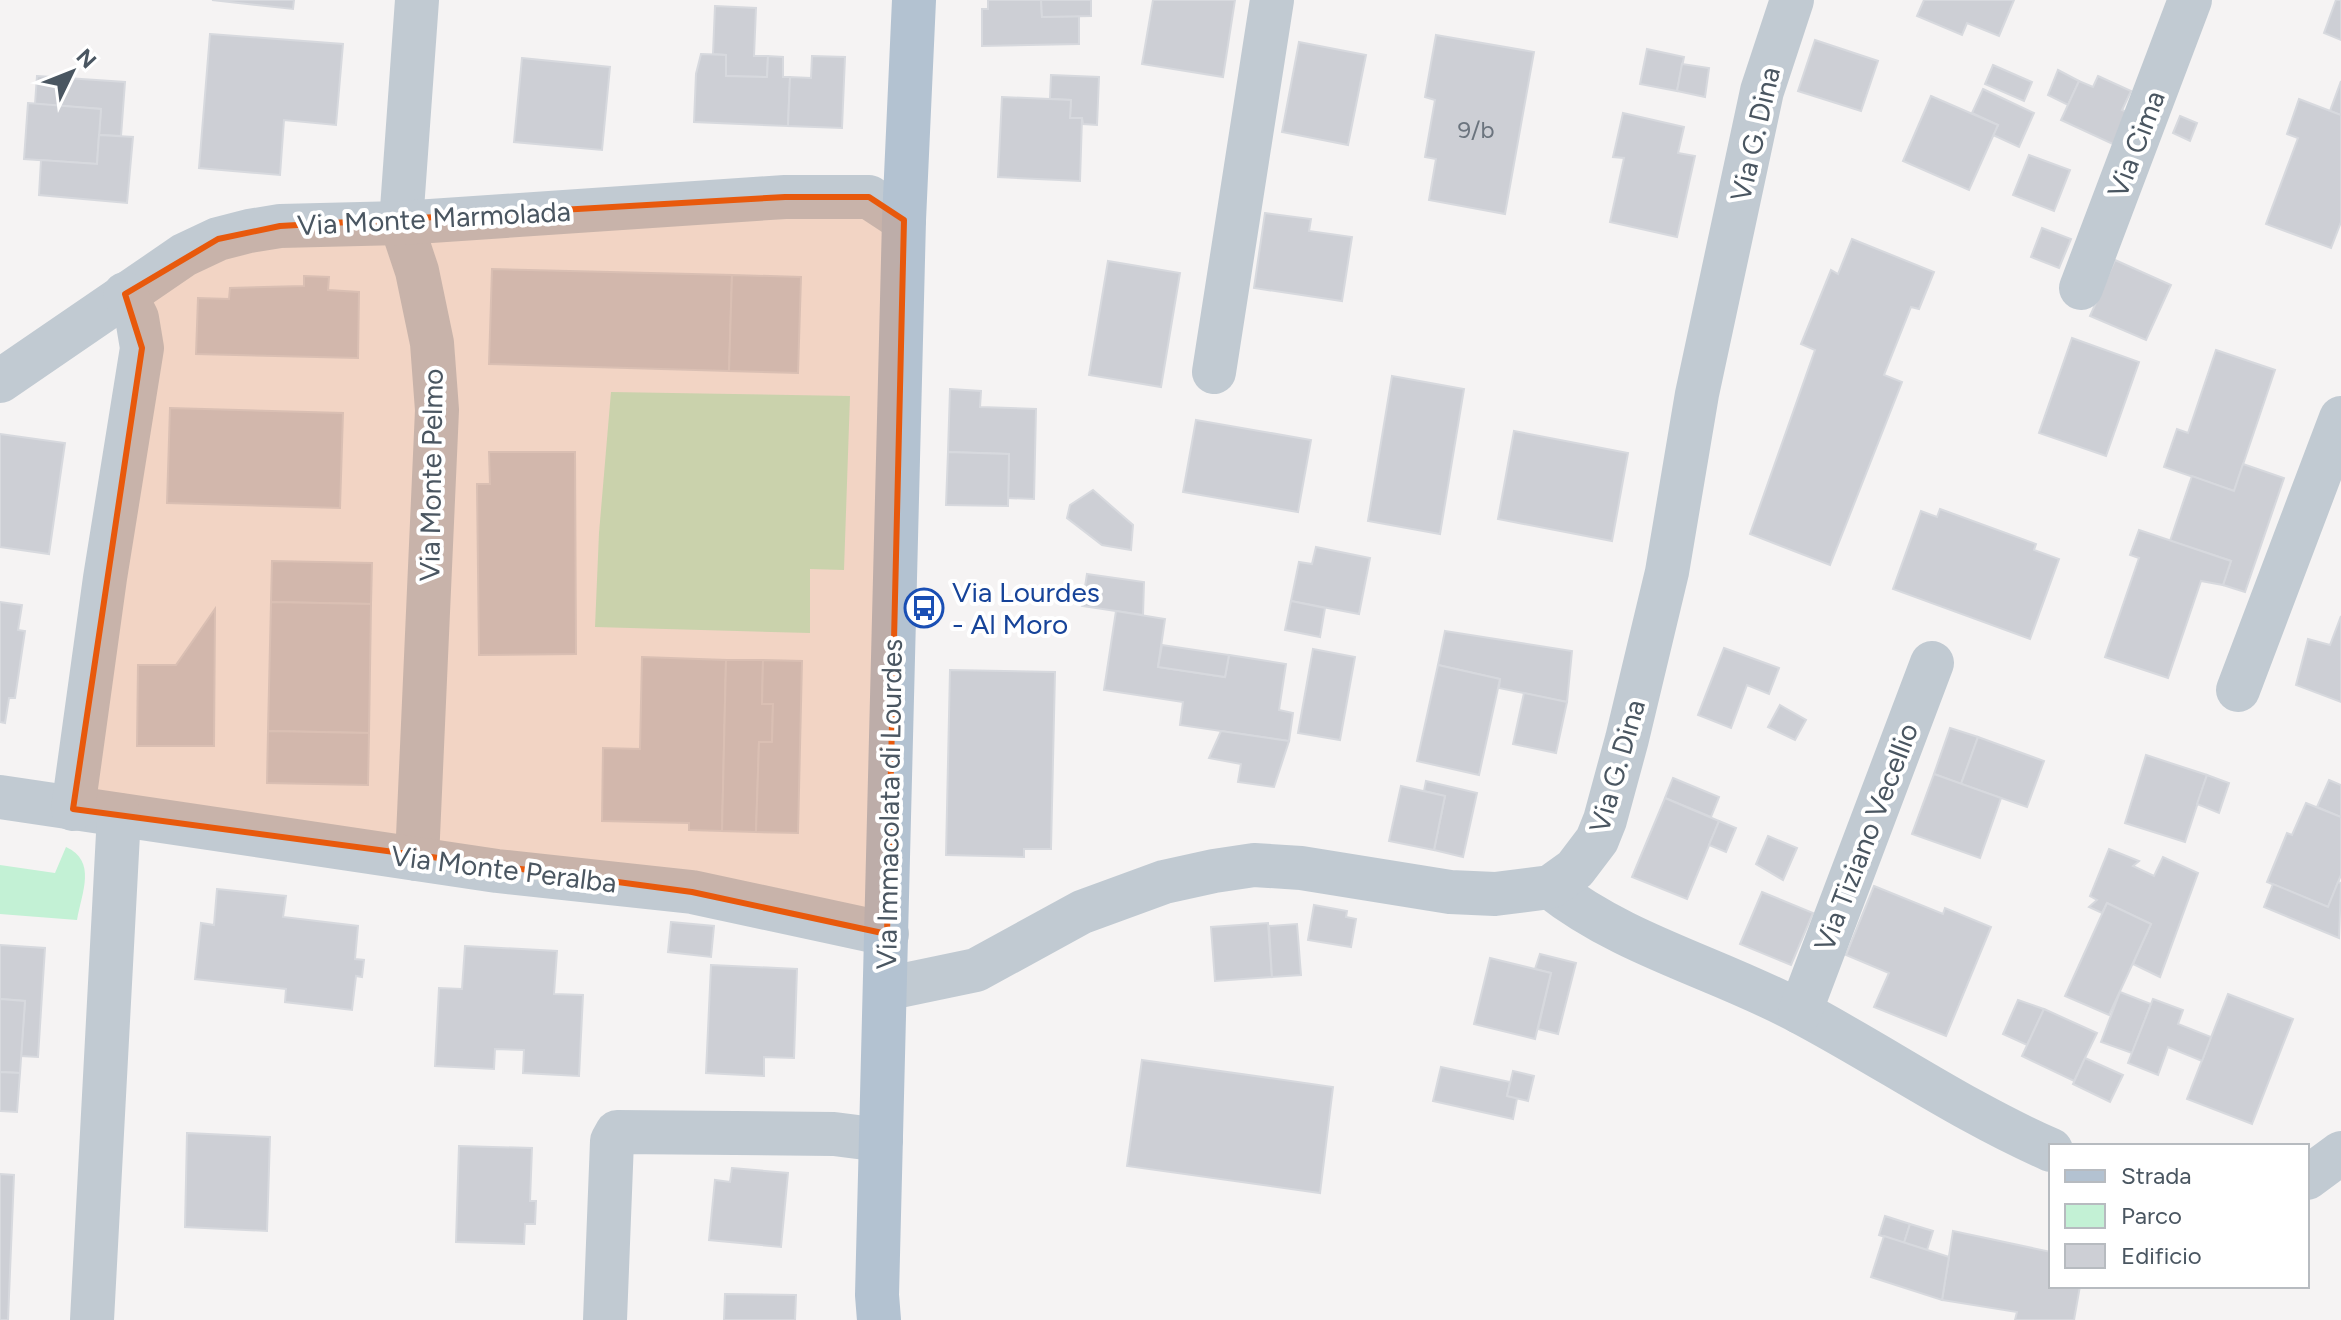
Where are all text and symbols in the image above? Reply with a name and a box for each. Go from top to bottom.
north arrow [32,32,112,112]
text: N [71,43,102,74]
street label: Via G. Dina [1723,64,1787,204]
street label: Via Cima [2100,86,2172,202]
house number: 9/b [1458,115,1494,144]
street label: Via Monte Marmolada [296,194,572,242]
street label: Via Monte Pelmo [412,368,450,582]
place label: Via Lourdes - Al Moro [952,575,1100,641]
bus stop icon: Via Lourdes - Al Moro [903,587,945,629]
street label: Via Immacolata di Lourdes [869,638,909,970]
street label: Via G. Dina [1582,696,1652,836]
street label: Via Tiziano Vecellio [1807,718,1925,956]
street label: Via Monte Peralba [389,838,619,900]
legend [2049,1144,2309,1288]
text: Strada [2121,1161,2191,1190]
text: Parco [2121,1201,2182,1230]
text: Edificio [2121,1241,2202,1270]

